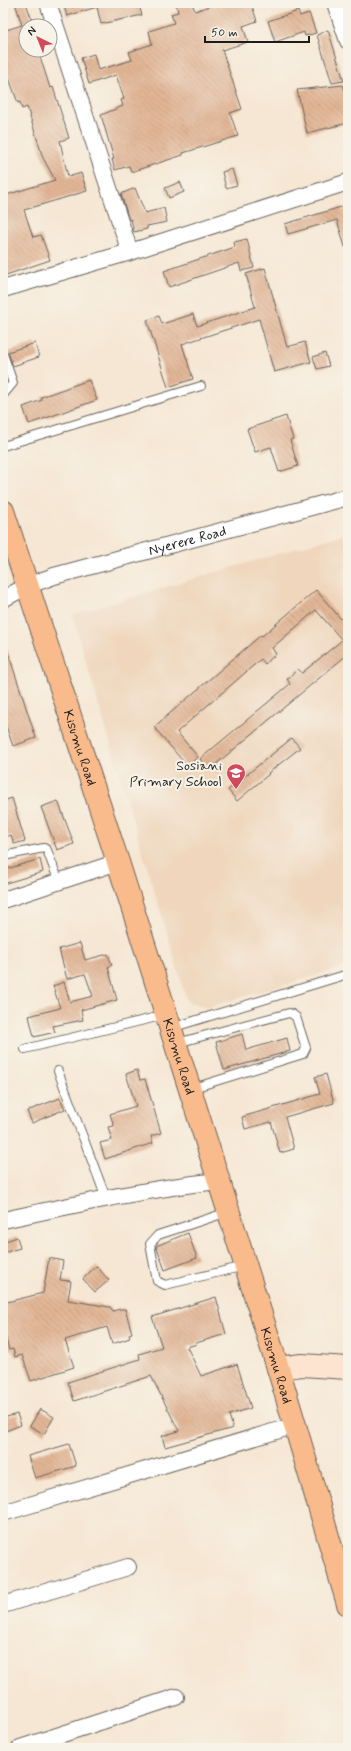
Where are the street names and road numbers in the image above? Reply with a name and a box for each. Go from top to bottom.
street label: Nyerere Road [147,522,228,560]
street label: Kisumu Road [59,708,100,788]
street label: Kisumu Road [158,1016,199,1097]
street label: Kisumu Road [256,1325,296,1406]

